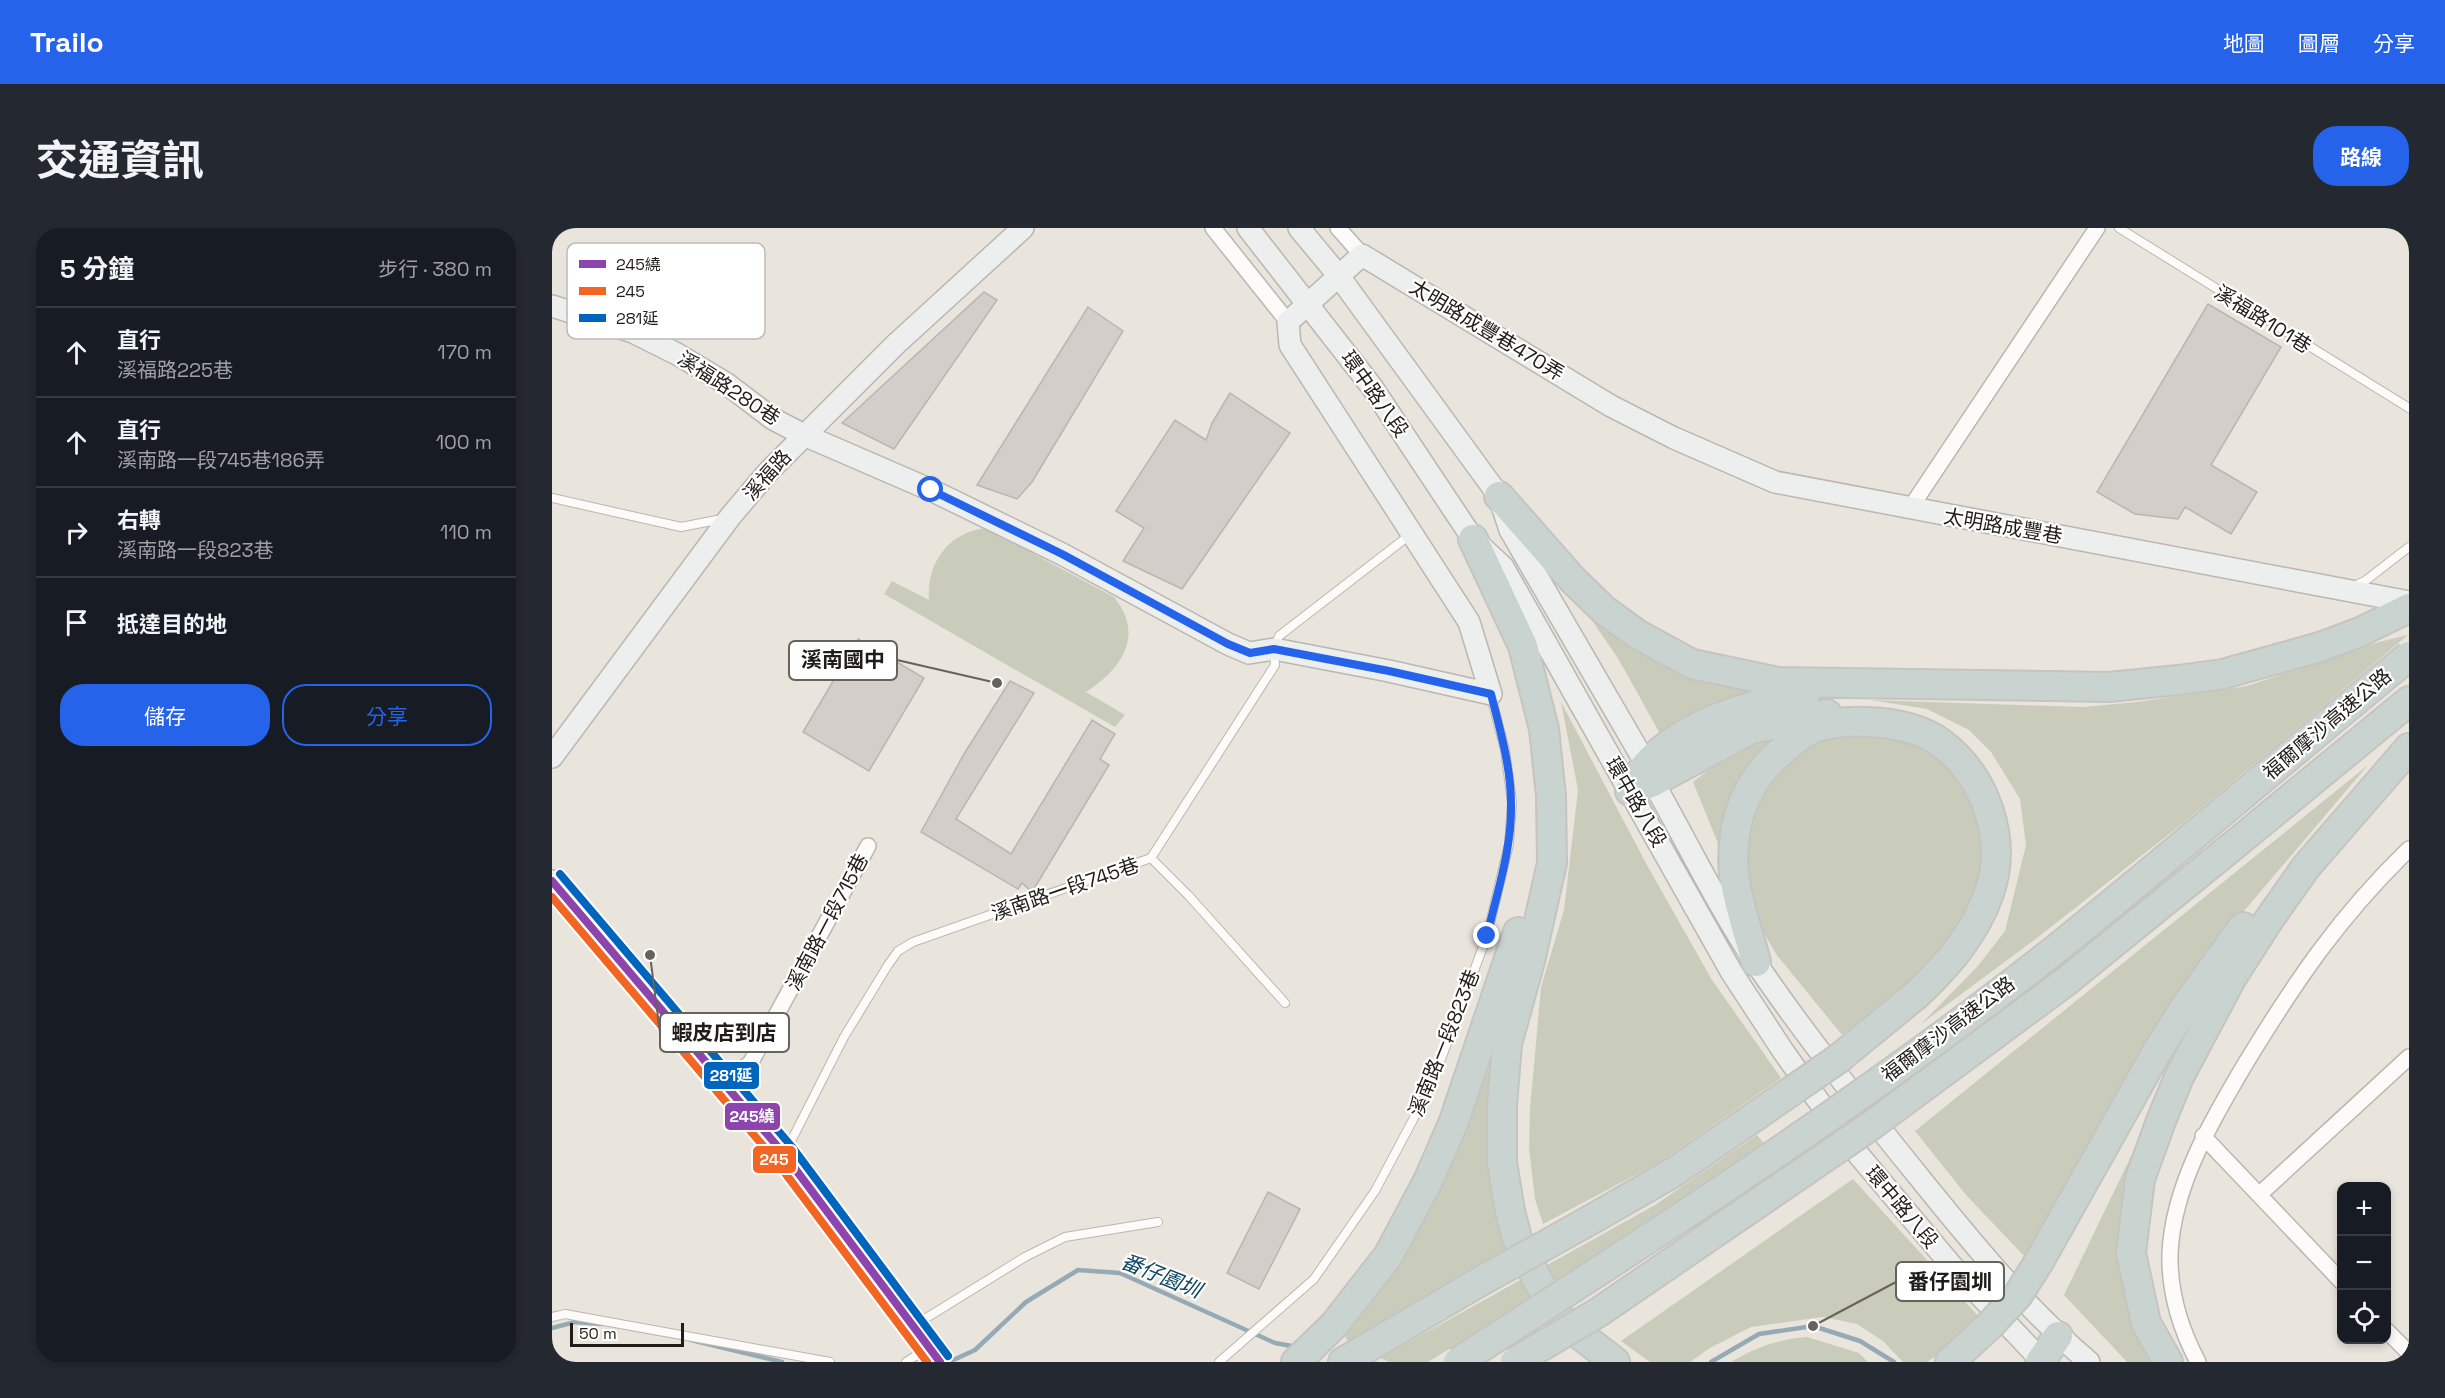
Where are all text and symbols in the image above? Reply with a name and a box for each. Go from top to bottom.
text: Trailo [30,24,104,60]
text: 地圖 [2223,30,2265,57]
text: 圖層 [2298,30,2340,57]
text: 分享 [2373,30,2415,57]
button: 路線 [2313,126,2409,186]
text: 交通資訊 [36,134,204,187]
legend [567,243,765,339]
text: 5 分鐘 [60,252,134,286]
text: 245繞 [616,254,661,275]
text: 步行 · 380 m [378,256,492,282]
street label: 太明路成豐巷470弄 [1405,274,1569,386]
street label: 溪福路101巷 [2210,279,2316,359]
text: 245 [616,281,645,302]
text: 281延 [616,308,658,329]
text: 直行 [117,326,161,354]
icon: ahead [60,336,93,369]
text: 170 m [437,339,492,365]
street label: 溪福路280巷 [673,345,785,431]
street label: 環中路八段 [1336,346,1414,442]
text: 溪福路225巷 [117,357,233,383]
text: 直行 [117,416,161,444]
icon: ahead [60,426,93,459]
text: 100 m [436,429,492,455]
street label: 溪福路 [737,444,797,506]
text: 溪南路一段745巷186弄 [117,447,325,473]
route start [917,476,943,502]
street label: 太明路成豐巷 [1942,503,2064,549]
text: 右轉 [117,506,161,534]
icon: right [60,516,93,549]
text: 110 m [440,519,492,545]
text: 溪南路一段823巷 [117,537,274,563]
icon: arrive [60,606,93,639]
text: 抵達目的地 [117,610,227,638]
callout: 溪南國中 [789,641,897,680]
text: 溪南國中 [801,646,885,673]
street label: 福爾摩沙高速公路 [2257,663,2397,785]
button: 儲存 [60,684,270,746]
button: 分享 [282,684,492,746]
street label: 環中路八段 [1600,752,1672,852]
street label: 溪南路一段715巷 [780,849,874,995]
street label: 溪南路一段745巷 [988,852,1142,926]
route end [1473,922,1499,948]
street label: 溪南路一段823巷 [1403,966,1485,1120]
street label: 福爾摩沙高速公路 [1876,970,2020,1088]
callout: 蝦皮店到店 [660,1013,789,1052]
text: 蝦皮店到店 [672,1019,777,1046]
line badge: 281延 [703,1061,760,1090]
text: 281延 [710,1065,752,1086]
line badge: 245繞 [724,1102,781,1131]
text: 245繞 [729,1106,775,1127]
line badge: 245 [752,1145,797,1174]
text: 245 [759,1149,789,1170]
street label: 環中路八段 [1860,1160,1944,1254]
map controls [2337,1182,2391,1344]
button: + [2337,1182,2391,1236]
button: − [2337,1236,2391,1290]
water label: 番仔園圳 [1117,1247,1208,1305]
callout: 番仔園圳 [1896,1262,2004,1301]
text: 番仔園圳 [1908,1268,1992,1295]
button: locate [2337,1290,2391,1344]
scale bar [570,1320,684,1348]
text: 50 m [579,1323,617,1344]

